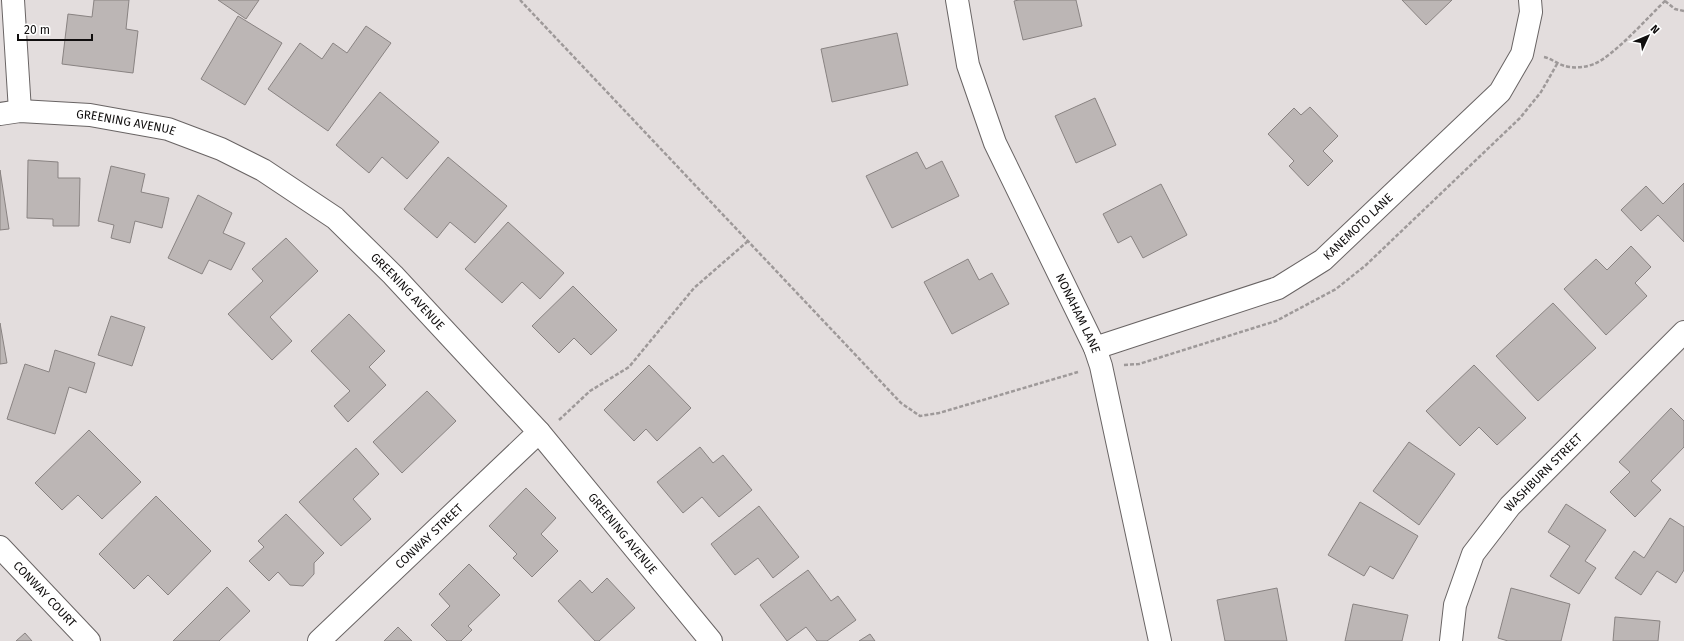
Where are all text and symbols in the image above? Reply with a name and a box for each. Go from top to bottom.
scale bar [18,16,92,42]
north arrow [1628,16,1668,56]
text: N [1648,22,1662,37]
text: 20 m [24,23,50,37]
street label: GREENING AVENUE [76,107,178,138]
street label: KANEMOTO LANE [1320,190,1396,263]
street label: GREENING AVENUE [368,250,447,333]
street label: NONAHAM LANE [1053,271,1103,355]
street label: WASHBURN STREET [1501,430,1586,514]
street label: GREENING AVENUE [585,490,660,577]
street label: CONWAY STREET [393,500,466,572]
street label: CONWAY COURT [10,559,80,630]

